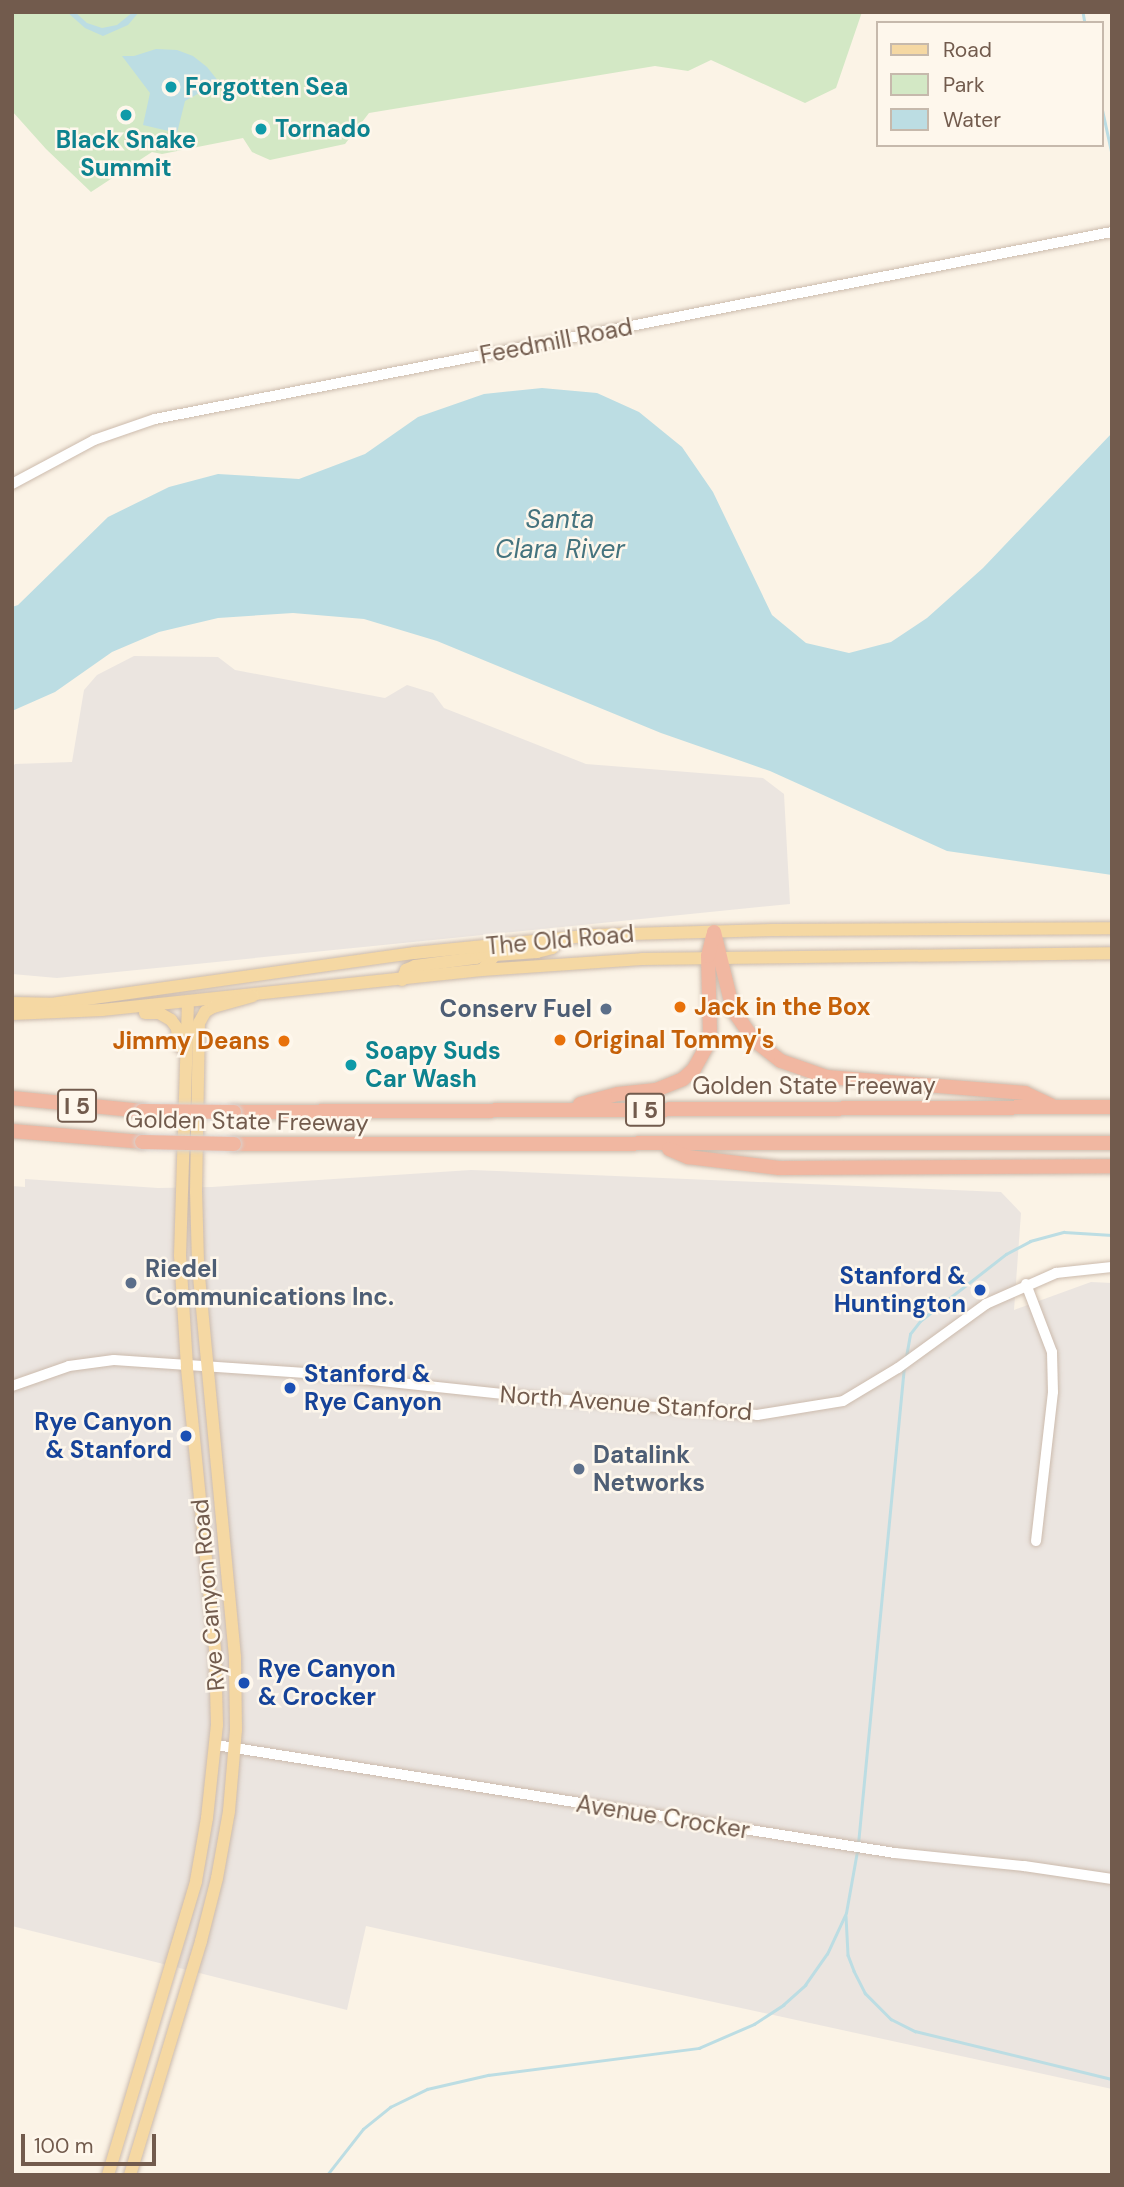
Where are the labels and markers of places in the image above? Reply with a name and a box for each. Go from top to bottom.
place label: Forgotten Sea [185,73,348,101]
marker: Forgotten Sea [163,79,179,95]
marker: Black Snake Summit [118,107,134,123]
place label: Tornado [275,115,371,143]
marker: Tornado [253,121,269,137]
place label: Black Snake Summit [56,126,196,182]
place label: Jack in the Box [694,993,870,1021]
place label: Conserv Fuel [440,995,592,1023]
marker: Jack in the Box [672,999,688,1015]
marker: Conserv Fuel [598,1001,614,1017]
place label: Original Tommy's [574,1026,775,1054]
place label: Jimmy Deans [113,1027,270,1055]
marker: Original Tommy's [552,1032,568,1048]
marker: Jimmy Deans [276,1033,292,1049]
place label: Soapy Suds Car Wash [365,1037,501,1093]
marker: Soapy Suds Car Wash [343,1057,359,1073]
place label: Riedel Communications Inc. [145,1255,394,1311]
place label: Stanford & Huntington [834,1262,966,1318]
marker: Riedel Communications Inc. [123,1275,139,1291]
marker: Stanford & Huntington [972,1282,988,1298]
place label: Stanford & Rye Canyon [304,1360,442,1416]
marker: Stanford & Rye Canyon [282,1380,298,1396]
place label: Rye Canyon & Stanford [34,1408,172,1464]
marker: Rye Canyon & Stanford [178,1428,194,1444]
place label: Datalink Networks [593,1441,705,1497]
marker: Datalink Networks [571,1461,587,1477]
place label: Rye Canyon & Crocker [258,1655,396,1711]
marker: Rye Canyon & Crocker [236,1675,252,1691]

